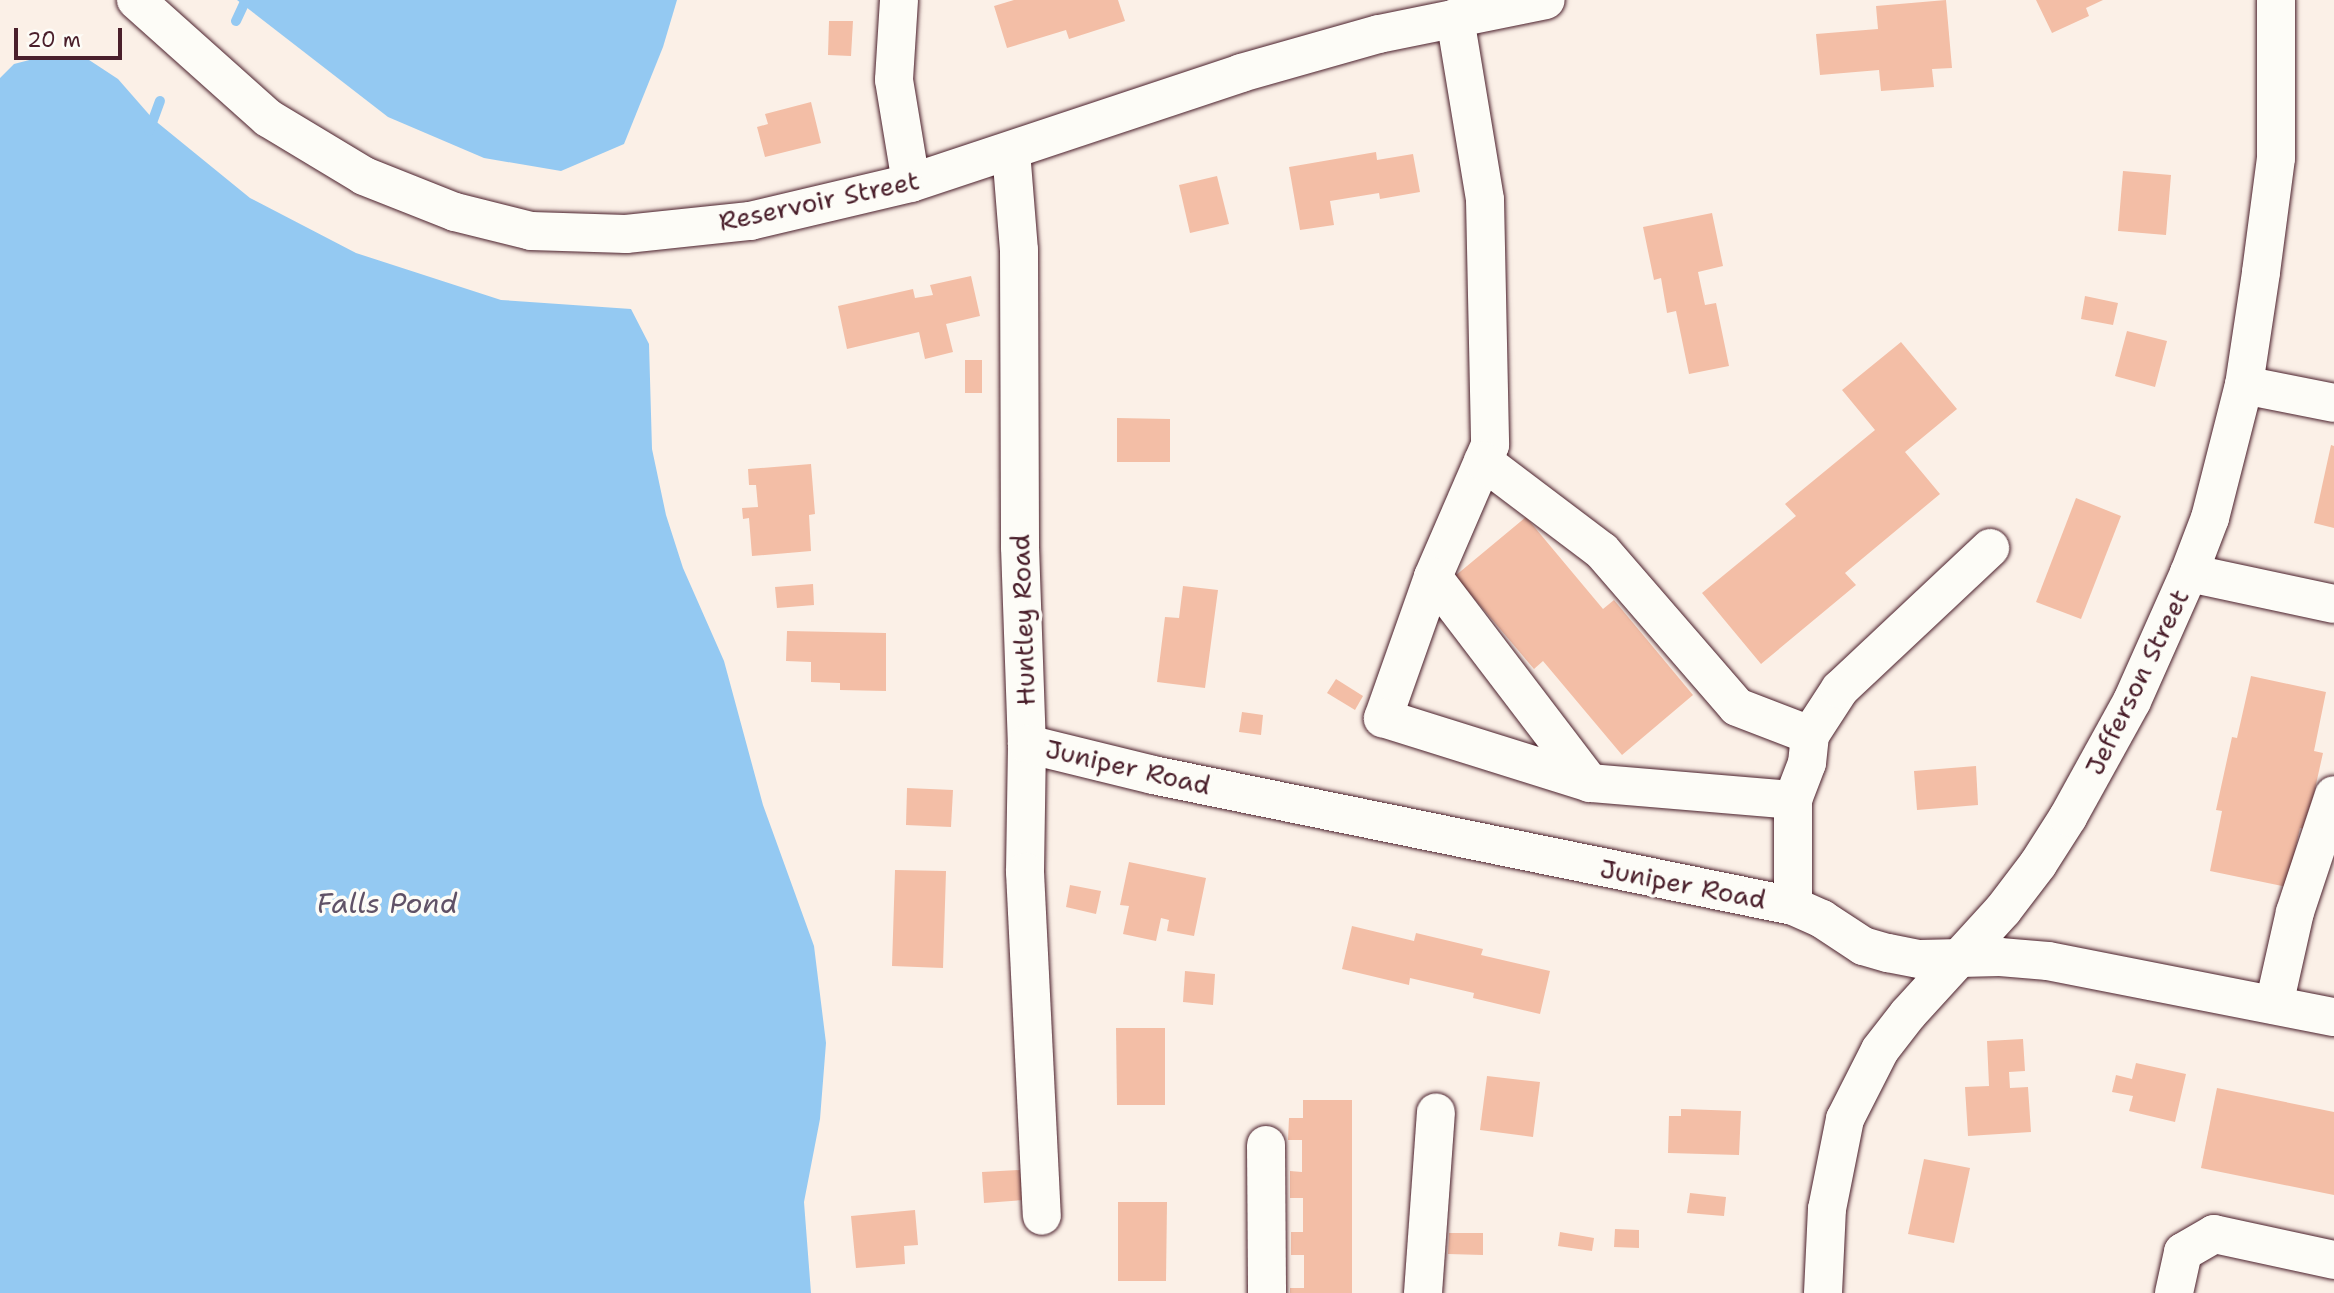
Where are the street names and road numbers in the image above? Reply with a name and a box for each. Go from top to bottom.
street label: Reservoir Street [716,165,922,237]
street label: Huntley Road [1004,534,1042,706]
street label: Jefferson Street [2079,584,2195,780]
street label: Juniper Road [1042,733,1214,801]
street label: Juniper Road [1597,853,1769,915]

